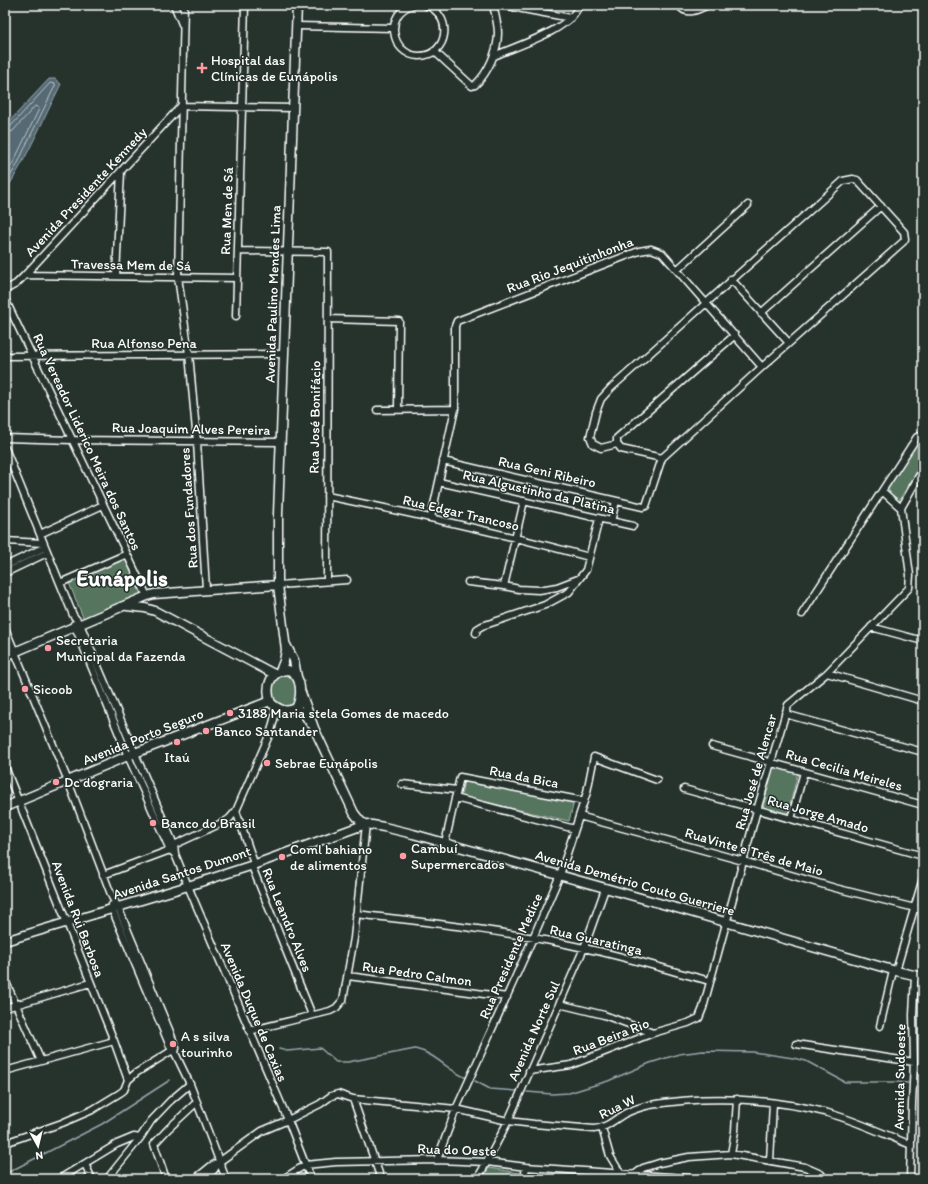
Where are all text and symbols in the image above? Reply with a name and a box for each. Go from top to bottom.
place label: Hospital das Clínicas de Eunápolis [211,52,338,85]
marker: Hospital das Clínicas de Eunápolis [196,62,208,74]
street label: Avenida Presidente Kennedy [22,124,151,260]
street label: Rua Men de Sá [217,166,237,255]
street label: Avenida Paulino Mendes Lima [261,205,285,383]
street label: Rua Rio Jequitinhonha [504,233,636,297]
street label: Travessa Mem de Sá [71,255,192,275]
street label: Rua Vereador Liderico Meira dos Santos [29,331,145,553]
street label: Rua Alfonso Pena [91,335,197,352]
street label: Rua José Bonifácio [306,360,324,474]
street label: Rua Joaquim Alves Pereira [112,419,270,439]
street label: Rua dos Fundadores [176,447,202,569]
street label: Rua Geni Ribeiro [496,452,598,492]
street label: Rua Algustinho da Platina [461,466,618,518]
street label: Rua Edgar Trancoso [401,491,521,535]
district label: Eunápolis [76,565,168,592]
place label: Secretaria Municipal da Fazenda [56,632,186,665]
marker: Secretaria Municipal da Fazenda [43,643,53,653]
place label: Sicoob [33,681,73,698]
marker: Sicoob [20,684,30,694]
street label: Avenida Porto Seguro [80,705,206,769]
place label: 3188 Maria stela Gomes de macedo [238,705,449,722]
marker: 3188 Maria stela Gomes de macedo [225,708,235,718]
street label: Rua José de Alencar [731,712,781,832]
place label: Banco Santander [214,723,318,740]
marker: Banco Santander [201,726,211,736]
marker: Itaú [172,737,182,747]
street label: Rua Cecilia Meireles [784,745,904,795]
place label: Itaú [164,749,190,766]
place label: Sebrae Eunápolis [275,755,378,772]
marker: Sebrae Eunápolis [262,758,272,768]
street label: Rua da Bica [488,762,560,792]
place label: Dc dograria [64,774,134,791]
marker: Dc dograria [51,777,61,787]
street label: Rua Jorge Amado [765,791,871,837]
place label: Banco do Brasil [161,815,255,832]
marker: Banco do Brasil [148,818,158,828]
street label: RuaVinte e Três de Maio [683,824,825,880]
place label: Cambuí Supermercados [411,840,505,873]
place label: Coml bahiano de alimentos [290,841,372,874]
street label: Avenida Santos Dumont [111,843,253,903]
street label: Avenida Demétrio Couto Guerriere [533,846,737,920]
marker: Cambuí Supermercados [398,851,408,861]
marker: Coml bahiano de alimentos [277,852,287,862]
street label: Avenida Rui Barbosa [48,858,108,980]
street label: Rua Leandro Alves [258,865,316,975]
street label: Rua Presidente Medice [476,890,546,1022]
street label: Rua Guaratinga [548,921,645,959]
street label: Avenida Duque de Caxias [217,940,291,1084]
street label: Rua Pedro Calmon [361,958,473,990]
street label: Avenida Norte Sul [504,978,564,1084]
street label: Rua Beira Rio [570,1015,652,1059]
street label: Avenida Sudoeste [891,1023,909,1130]
place label: A s silva tourinho [181,1028,233,1061]
marker: A s silva tourinho [168,1039,178,1049]
street label: Rua W [596,1091,638,1123]
north arrow [18,1126,58,1166]
street label: Rua do Oeste [417,1140,497,1160]
text: N [35,1148,44,1162]

